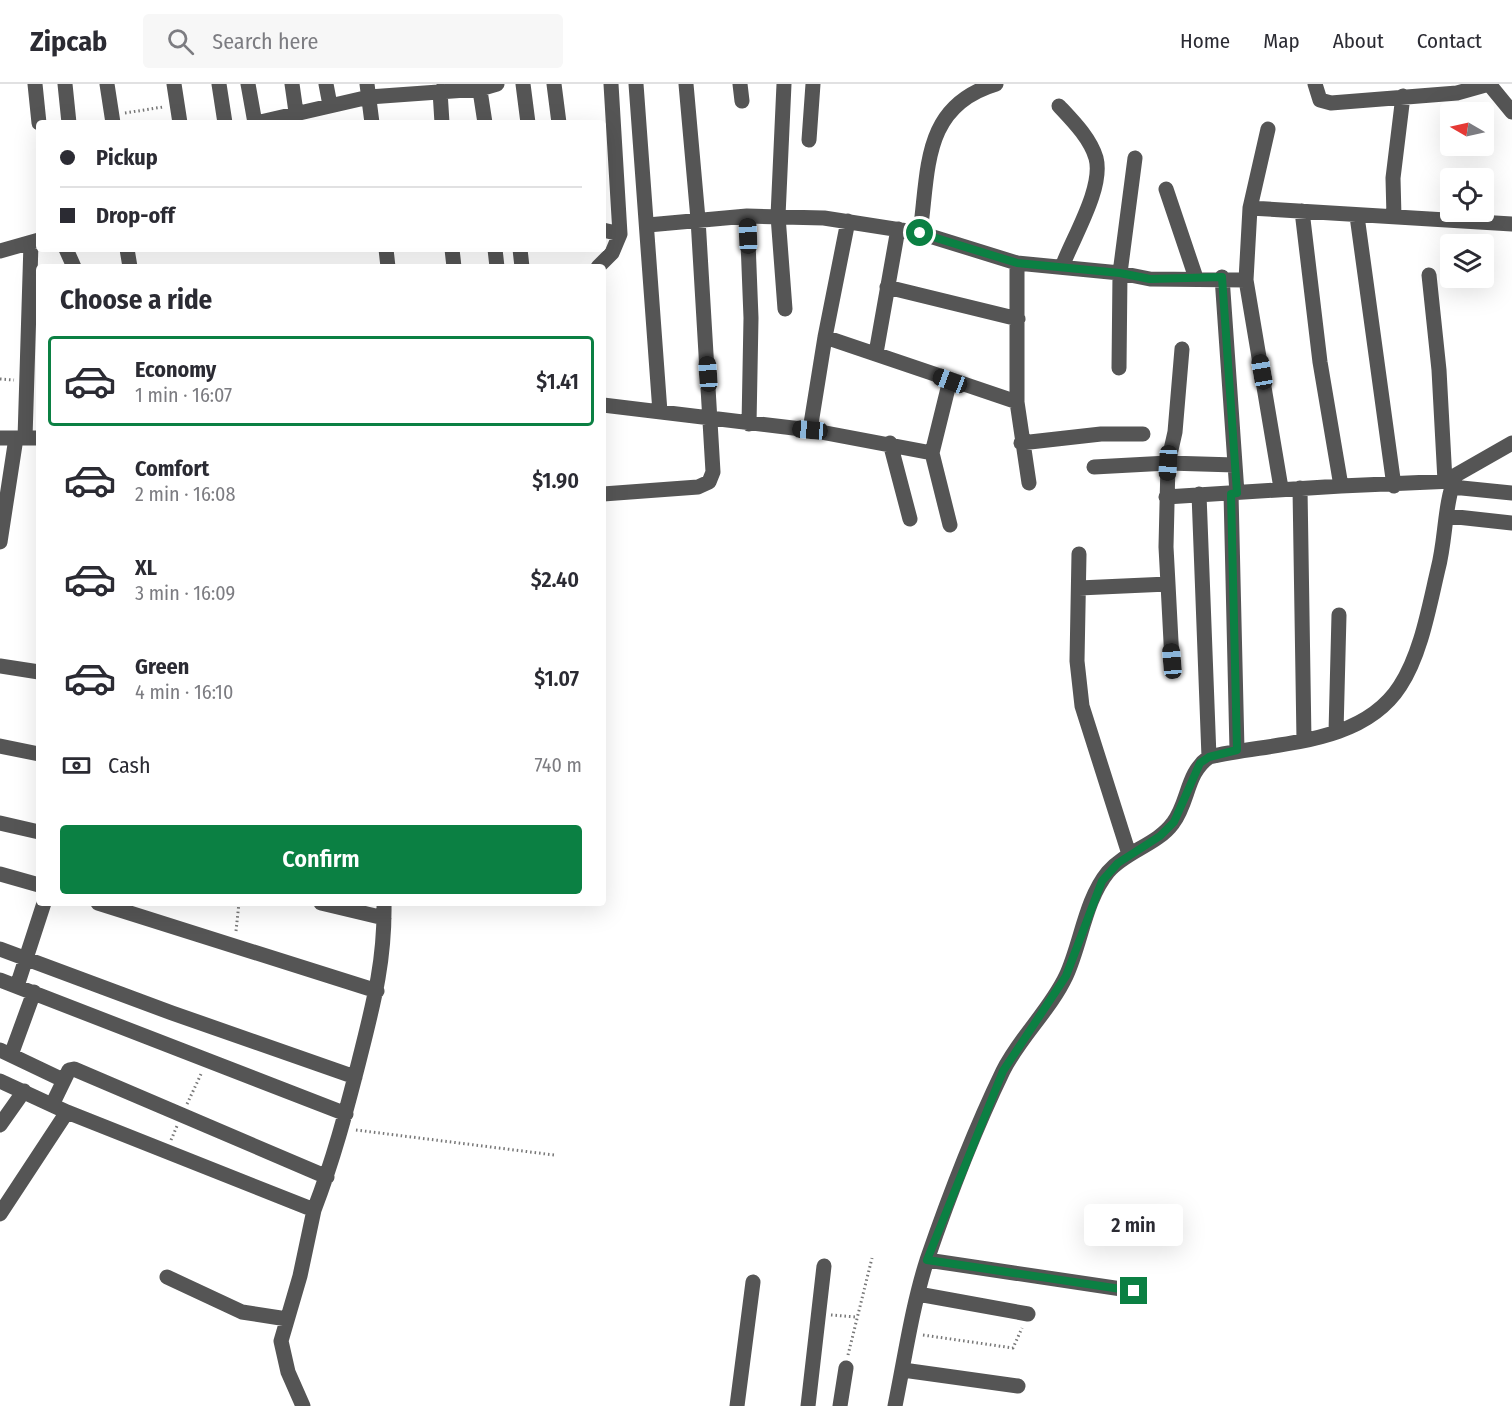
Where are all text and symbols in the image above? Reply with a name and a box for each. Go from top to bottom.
search box [143,14,563,68]
text: Zipcab [30,25,107,58]
icon: search [164,25,197,58]
text: Search here [212,28,318,55]
text: Home [1180,28,1230,54]
text: Map [1263,28,1300,54]
text: About [1333,28,1384,54]
text: Contact [1417,28,1482,54]
north arrow [1440,102,1494,156]
map controls [1440,102,1494,288]
text: Pickup [96,144,158,171]
button: locate [1440,168,1494,222]
text: Drop-off [96,202,175,229]
car [738,218,758,254]
route start [906,219,933,246]
button: layers [1440,234,1494,288]
text: Choose a ride [60,284,212,316]
car [1250,353,1274,391]
icon: car [63,354,117,408]
car [698,355,718,393]
text: Economy [135,356,216,383]
car [930,366,970,396]
text: $1.41 [536,368,579,395]
text: 1 min · 16:07 [135,383,232,407]
car [791,419,829,441]
car [1158,445,1178,481]
icon: car [63,453,117,507]
text: Comfort [135,455,209,482]
text: $1.90 [532,467,579,494]
text: 2 min · 16:08 [135,482,236,506]
icon: car [63,552,117,606]
text: XL [135,554,157,581]
text: $2.40 [531,566,579,593]
text: 3 min · 16:09 [135,581,235,605]
car [1161,642,1183,680]
icon: car [63,651,117,705]
text: Green [135,653,189,680]
text: $1.07 [534,665,579,692]
text: 4 min · 16:10 [135,680,233,704]
icon: cash [60,749,93,782]
text: Cash [108,752,151,779]
text: 740 m [534,753,582,777]
button: Confirm [60,825,582,894]
callout: 2 min [1084,1204,1184,1246]
text: 2 min [1111,1213,1156,1237]
route end [1120,1277,1147,1304]

